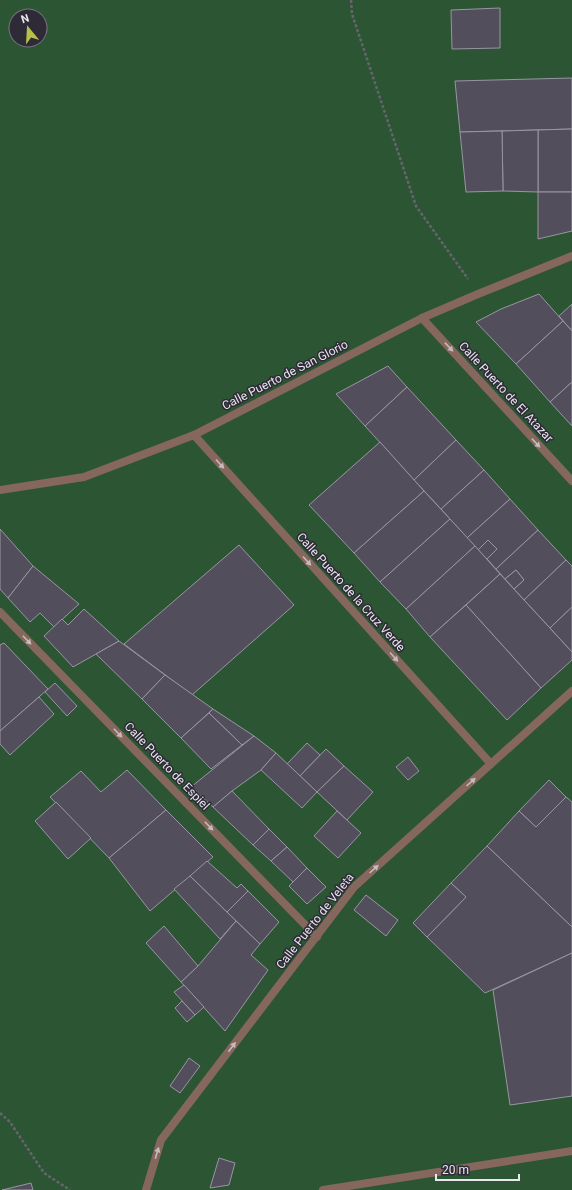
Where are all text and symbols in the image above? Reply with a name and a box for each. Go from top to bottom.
north arrow [8,8,48,48]
text: N [19,12,31,26]
street label: Calle Puerto de San Glorio [220,337,350,413]
street label: Calle Puerto de El Atazar [456,339,556,445]
one-way arrow [444,342,453,352]
one-way arrow [532,438,541,448]
one-way arrow [215,460,224,469]
street label: Calle Puerto de la Cruz Verde [294,530,408,654]
one-way arrow [302,556,311,565]
one-way arrow [22,635,32,645]
one-way arrow [390,652,399,662]
street label: Calle Puerto de Espiel [122,719,212,813]
one-way arrow [113,728,123,738]
one-way arrow [465,778,476,787]
one-way arrow [204,821,214,831]
one-way arrow [369,865,379,874]
street label: Calle Puerto de Veleta [273,870,357,972]
one-way arrow [228,1042,236,1053]
one-way arrow [155,1146,161,1158]
scale bar [436,1156,519,1182]
text: 20 m [442,1163,469,1177]

